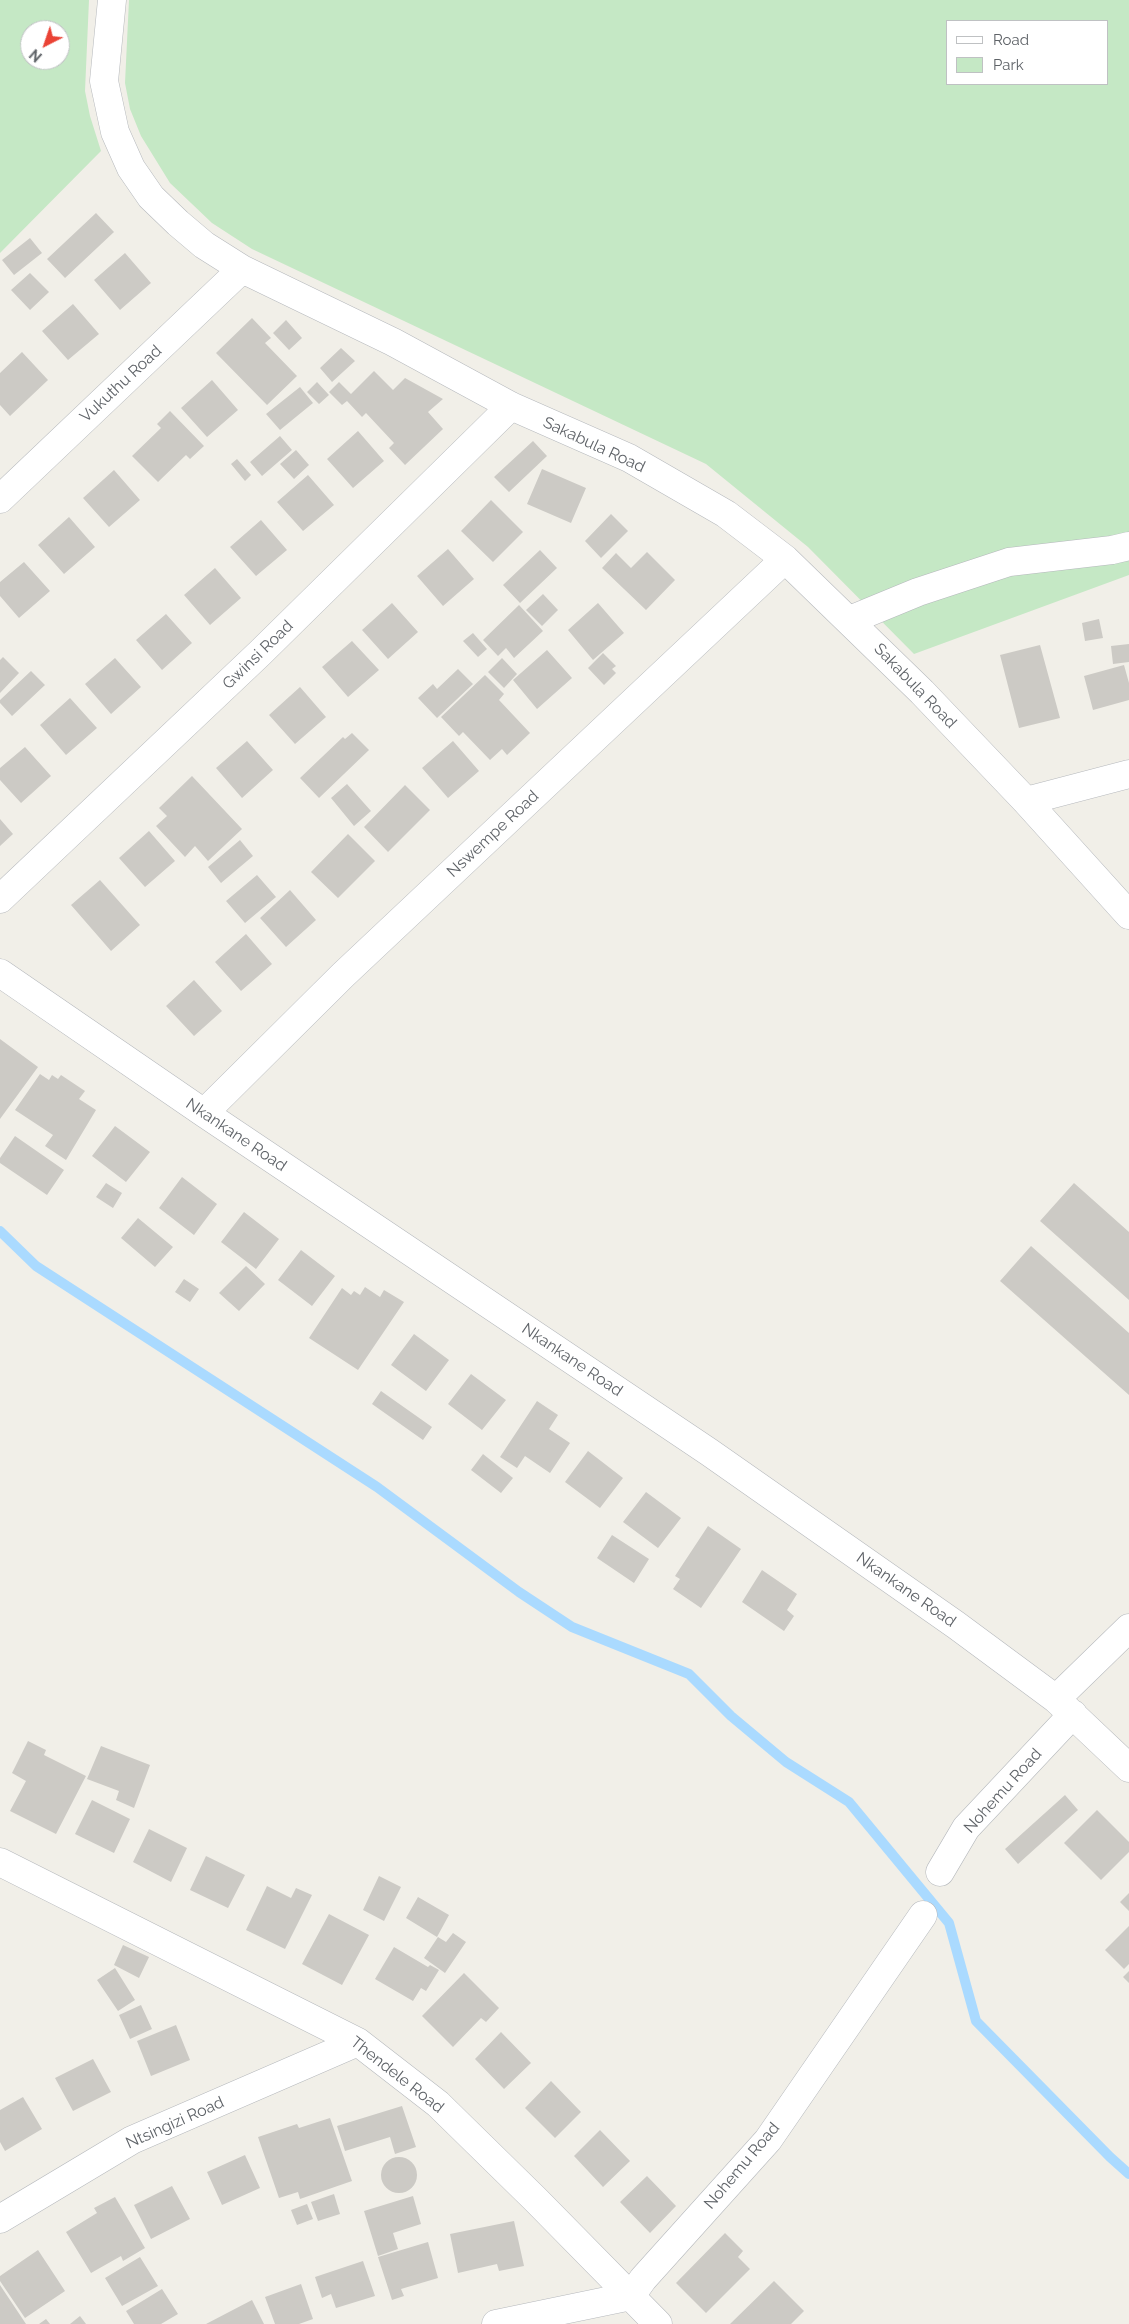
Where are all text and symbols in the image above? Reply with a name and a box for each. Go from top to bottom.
north arrow [20,20,70,70]
legend [946,20,1109,85]
text: Road [993,31,1029,49]
text: N [27,46,45,65]
text: Park [993,56,1024,74]
street label: Vukuthu Road [76,341,166,427]
street label: Sakabula Road [540,413,648,477]
street label: Gwinsi Road [219,617,297,693]
street label: Sakabula Road [870,640,960,732]
street label: Nswempe Road [443,787,543,881]
street label: Nkankane Road [182,1094,290,1176]
street label: Nkankane Road [518,1319,626,1401]
street label: Nkankane Road [852,1549,960,1631]
street label: Nohemu Road [960,1745,1046,1837]
street label: Thendele Road [346,2033,448,2117]
street label: Ntsingizi Road [123,2093,227,2153]
street label: Nohemu Road [700,2119,784,2213]

